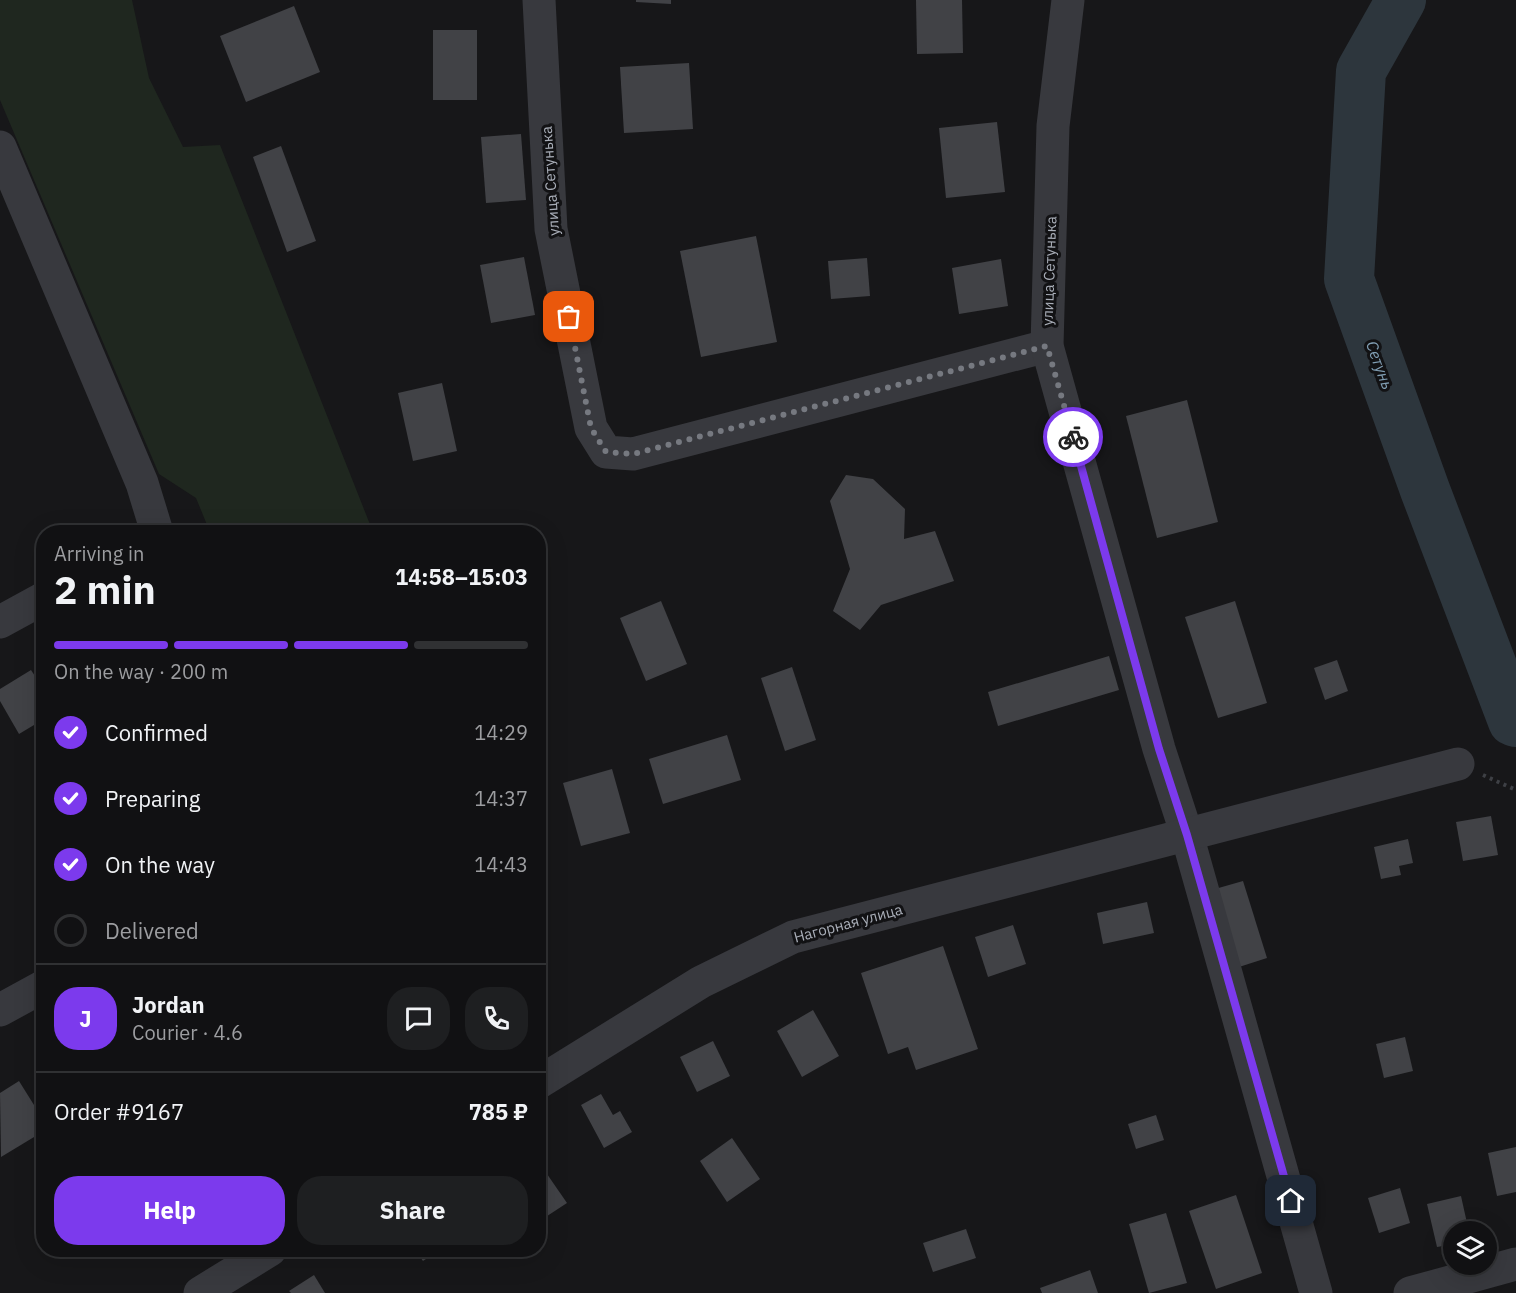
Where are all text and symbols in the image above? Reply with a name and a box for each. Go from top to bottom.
street label: улица Сетунька [537,126,563,236]
street label: улица Сетунька [1038,216,1060,326]
pin [543,291,594,342]
icon: bag [552,300,585,333]
water label: Сетунь [1362,338,1398,392]
courier [1043,407,1103,467]
icon: bike [1057,421,1090,454]
text: Arriving in [54,540,144,567]
text: 14:58–15:03 [395,562,528,591]
text: 2 min [54,564,156,615]
text: On the way · 200 m [54,658,228,685]
icon: check [54,716,87,749]
text: Confirmed [105,718,208,747]
text: 14:29 [474,719,528,746]
icon: check [54,782,87,815]
text: Preparing [105,784,200,813]
text: 14:37 [474,785,528,812]
icon: check [54,848,87,881]
text: On the way [105,850,215,879]
text: 14:43 [474,851,528,878]
street label: Нагорная улица [791,899,905,947]
text: Delivered [105,916,199,945]
button: chat [387,987,450,1050]
button: phone [465,987,528,1050]
text: Jordan [132,990,205,1019]
text: J [79,1004,92,1033]
text: Courier · 4.6 [132,1019,243,1046]
text: Order #9167 [54,1097,184,1126]
text: 785 ₽ [469,1097,528,1126]
pin [1265,1175,1316,1226]
button: Help [54,1176,285,1245]
button: Share [297,1176,528,1245]
icon: home [1274,1184,1307,1217]
map controls [1443,1221,1497,1275]
button: layers [1443,1221,1497,1275]

